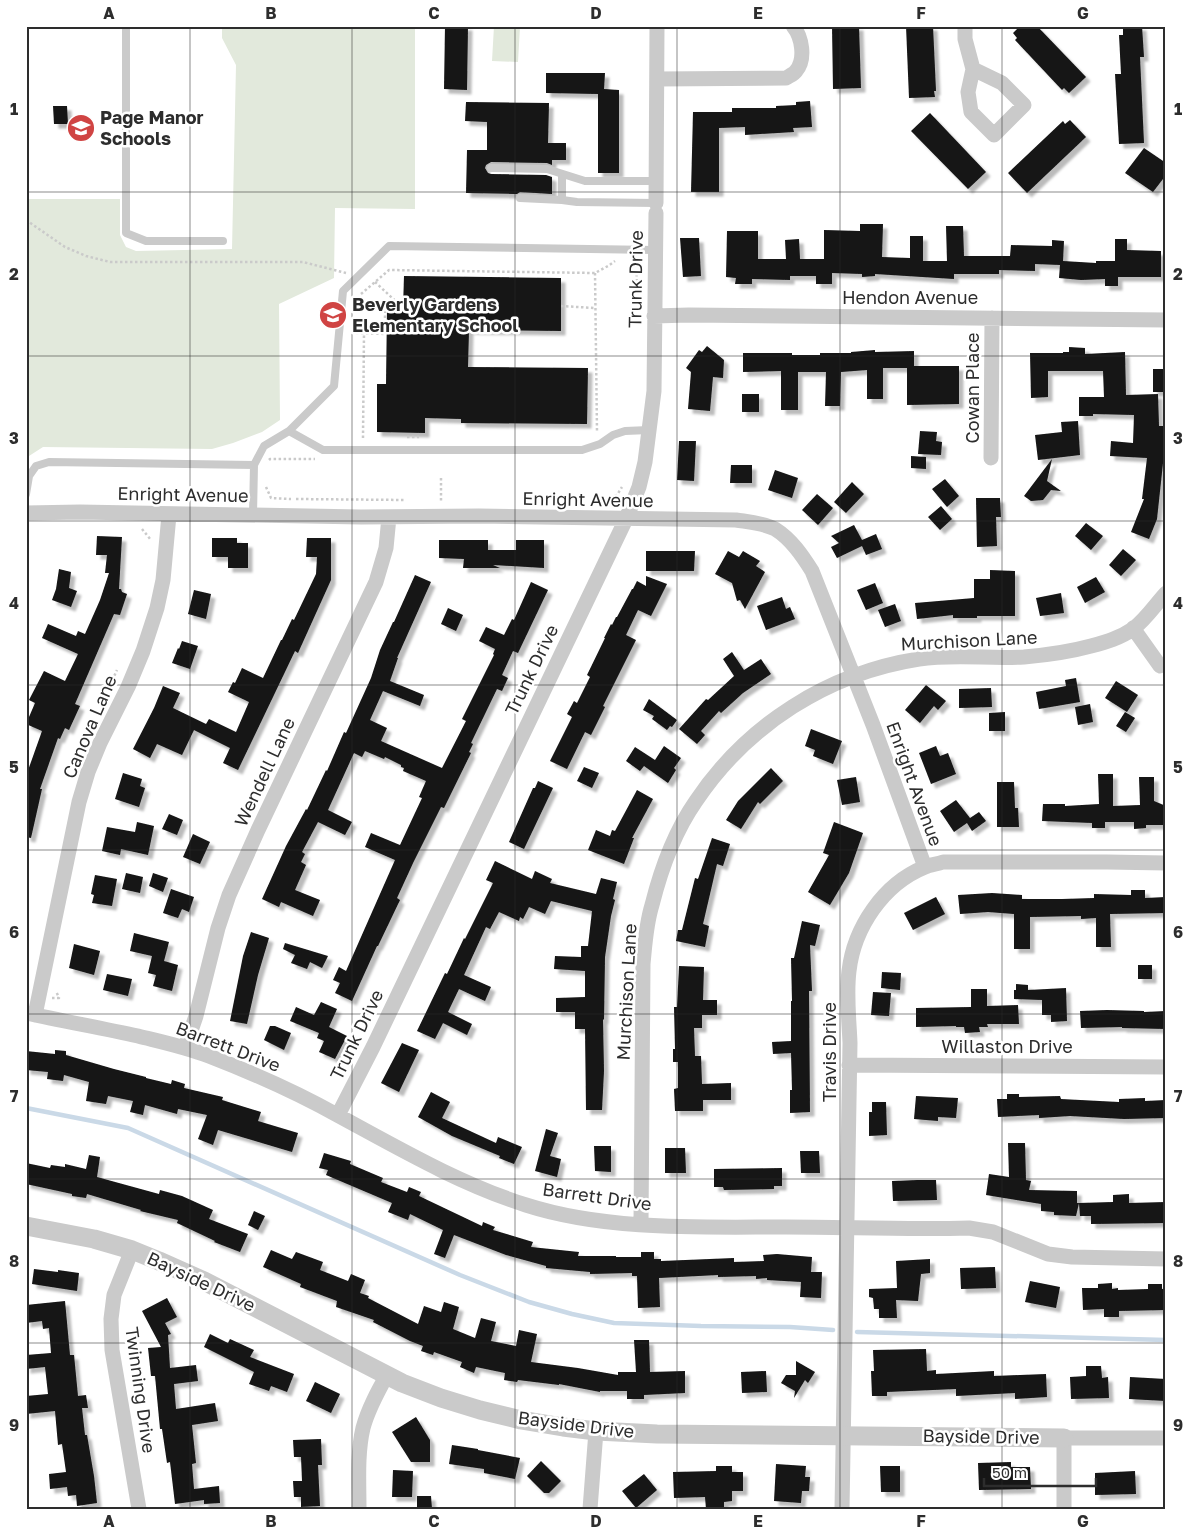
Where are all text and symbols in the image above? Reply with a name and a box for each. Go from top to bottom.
text: A [103,3,115,23]
text: B [265,3,277,23]
text: C [428,3,440,23]
text: D [590,3,602,23]
text: E [753,3,763,23]
text: F [916,3,926,23]
text: G [1077,3,1089,23]
text: 1 [10,99,18,119]
text: 1 [1174,99,1182,119]
place label: Page Manor Schools [100,106,204,149]
school or university icon: Page Manor Schools [66,113,96,143]
street label: Trunk Drive [623,230,647,328]
text: 2 [9,264,19,284]
text: 2 [1173,264,1183,284]
street label: Hendon Avenue [842,286,978,308]
place label: Beverly Gardens Elementary School [352,293,518,336]
school or university icon: Beverly Gardens Elementary School [318,300,348,330]
street label: Cowan Place [961,333,983,443]
text: 3 [9,428,19,448]
text: 3 [1173,428,1183,448]
street label: Enright Avenue [117,482,249,506]
street label: Enright Avenue [522,487,654,511]
text: 4 [9,593,19,613]
text: 4 [1173,593,1183,613]
street label: Trunk Drive [500,621,562,718]
street label: Murchison Lane [900,625,1038,655]
street label: Canova Lane [57,672,121,782]
street label: Wendell Lane [229,714,299,830]
street label: Enright Avenue [882,718,948,849]
text: 5 [9,757,19,777]
text: 5 [1173,757,1183,777]
text: 6 [9,922,19,942]
text: 6 [1173,922,1183,942]
street label: Murchison Lane [611,923,641,1061]
street label: Trunk Drive [325,986,387,1083]
street label: Travis Drive [818,1002,840,1102]
street label: Barrett Drive [173,1016,284,1076]
street label: Willaston Drive [941,1035,1073,1057]
text: 7 [10,1086,19,1106]
text: 7 [1174,1086,1183,1106]
street label: Barrett Drive [541,1177,653,1215]
street label: Bayside Drive [144,1246,259,1316]
text: 8 [9,1251,19,1271]
text: 8 [1173,1251,1183,1271]
street label: Twinning Drive [121,1325,161,1454]
street label: Bayside Drive [517,1406,635,1442]
text: 9 [9,1415,19,1435]
text: 9 [1173,1415,1183,1435]
street label: Bayside Drive [922,1424,1040,1448]
scale bar [984,1455,1097,1487]
text: 50 m [992,1463,1027,1481]
text: A [103,1511,115,1531]
text: B [265,1511,277,1531]
text: C [428,1511,440,1531]
text: D [590,1511,602,1531]
text: E [753,1511,763,1531]
text: F [916,1511,926,1531]
text: G [1077,1511,1089,1531]

